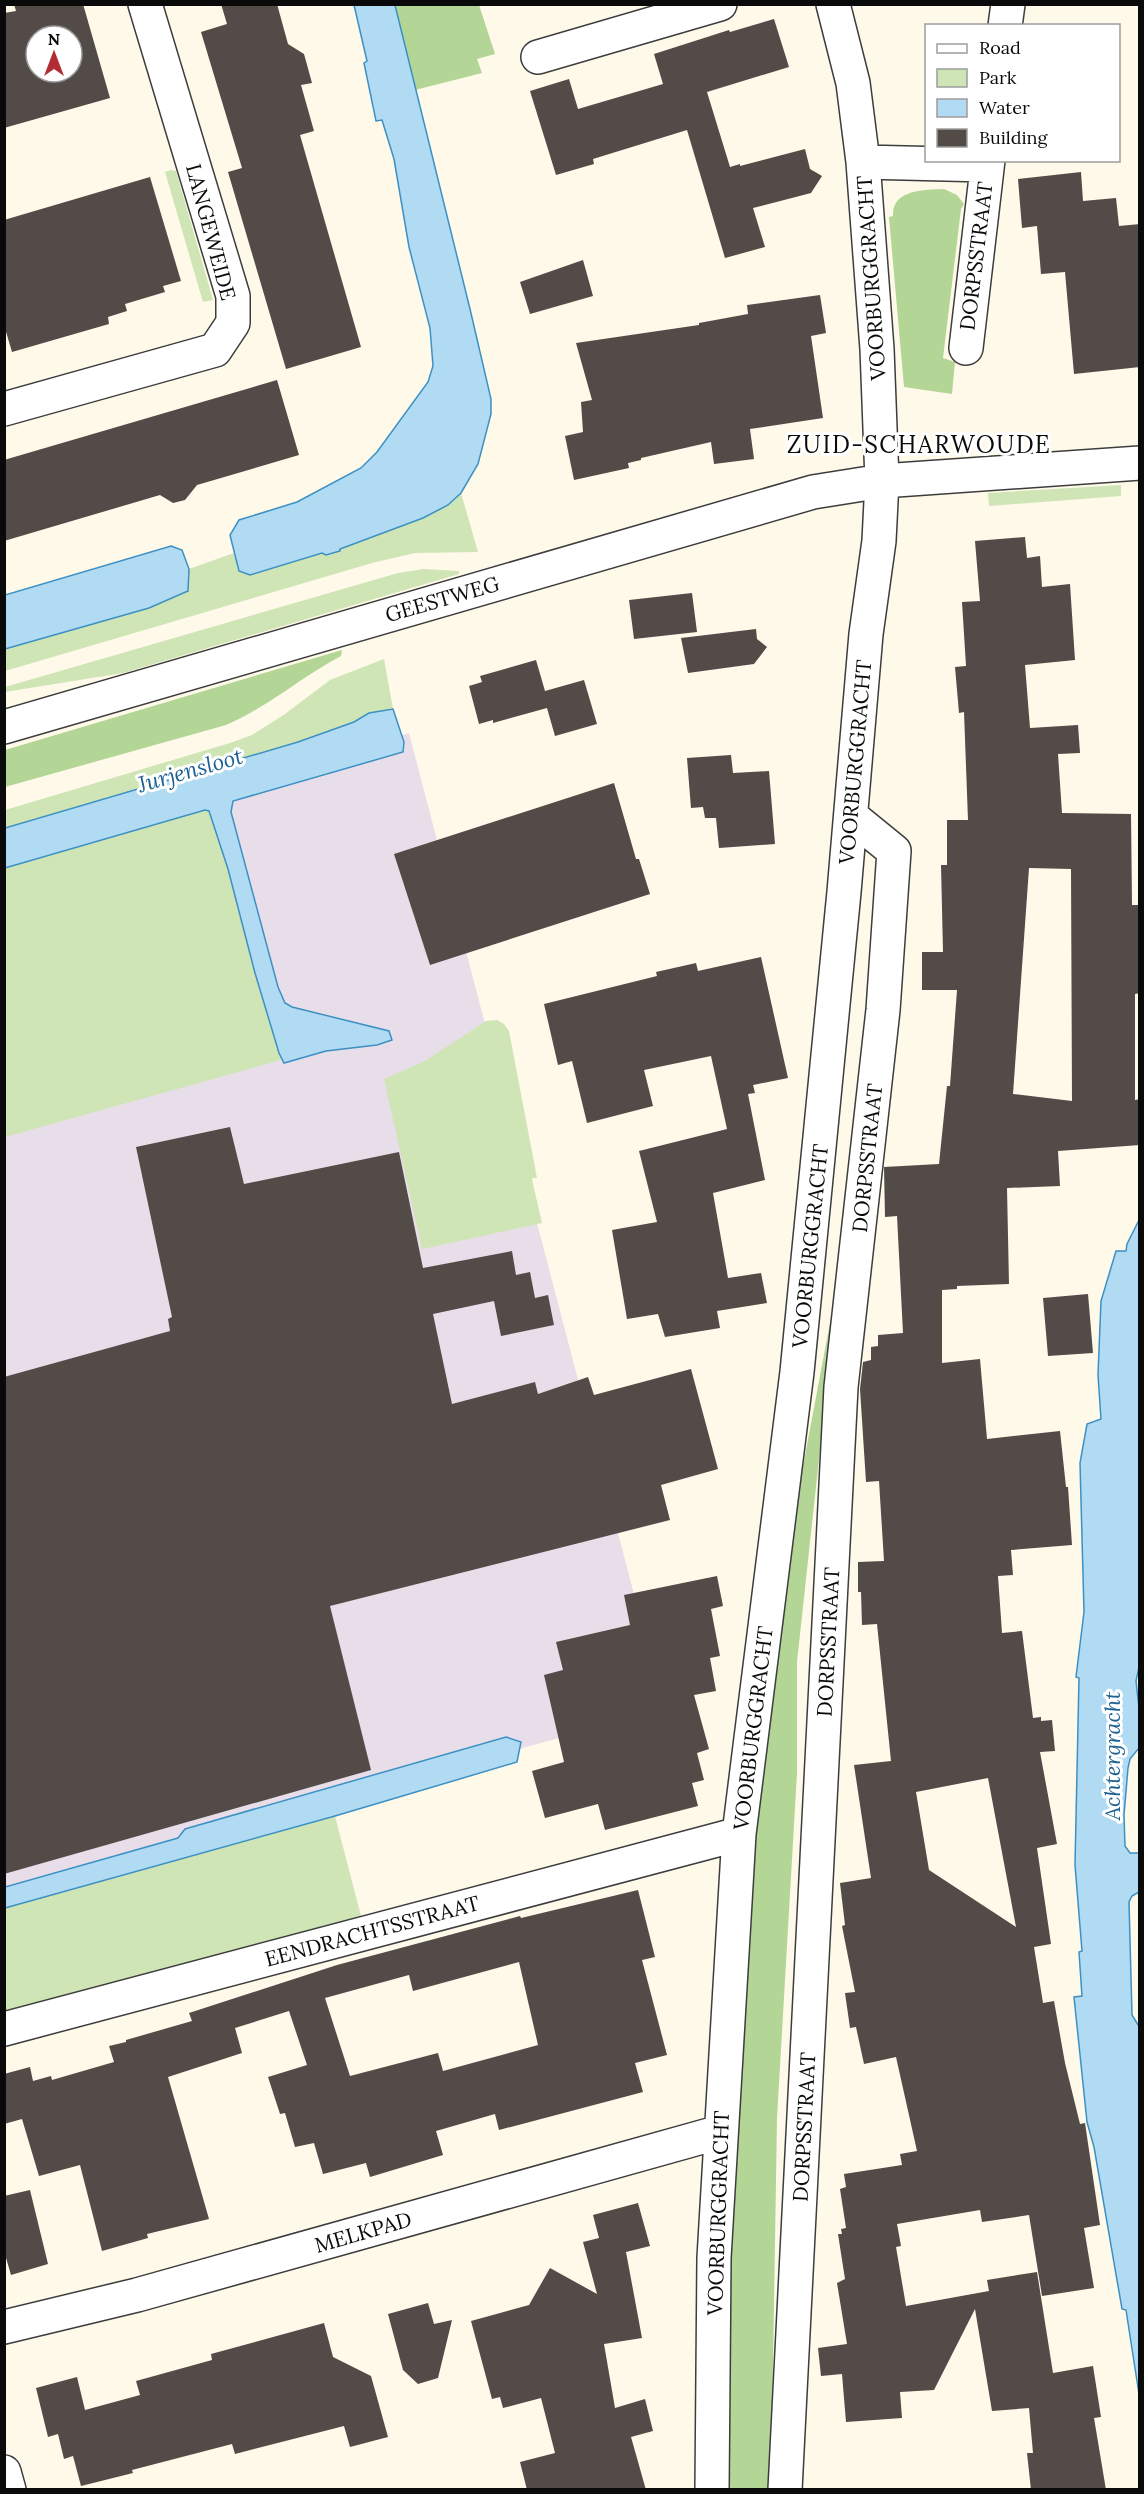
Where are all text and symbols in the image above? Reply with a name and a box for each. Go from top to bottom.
north arrow [24,24,84,84]
legend [925,24,1120,162]
text: N [48,29,60,49]
text: Road [979,36,1021,59]
text: Park [979,66,1017,89]
text: Water [979,96,1030,119]
text: Building [979,126,1049,149]
street label: LANGEWEIDE [180,161,242,303]
street label: VOORBURGGRACHT [850,175,892,382]
street label: DORPSSTRAAT [953,180,999,332]
district label: ZUID-SCHARWOUDE [787,429,1051,460]
street label: GEESTWEG [382,570,502,628]
street label: VOORBURGGRACHT [833,659,877,866]
water label: Jurjensloot [133,742,246,799]
street label: DORPSSTRAAT [846,1082,888,1234]
street label: VOORBURGGRACHT [786,1143,834,1350]
street label: DORPSSTRAAT [811,1567,845,1717]
street label: VOORBURGGRACHT [727,1625,779,1832]
water label: Achtergracht [1098,1691,1126,1822]
street label: EENDRACHTSSTRAAT [262,1889,482,1973]
street label: DORPSSTRAAT [787,2052,821,2202]
street label: VOORBURGGRACHT [701,2110,735,2317]
street label: MELKPAD [311,2205,415,2259]

